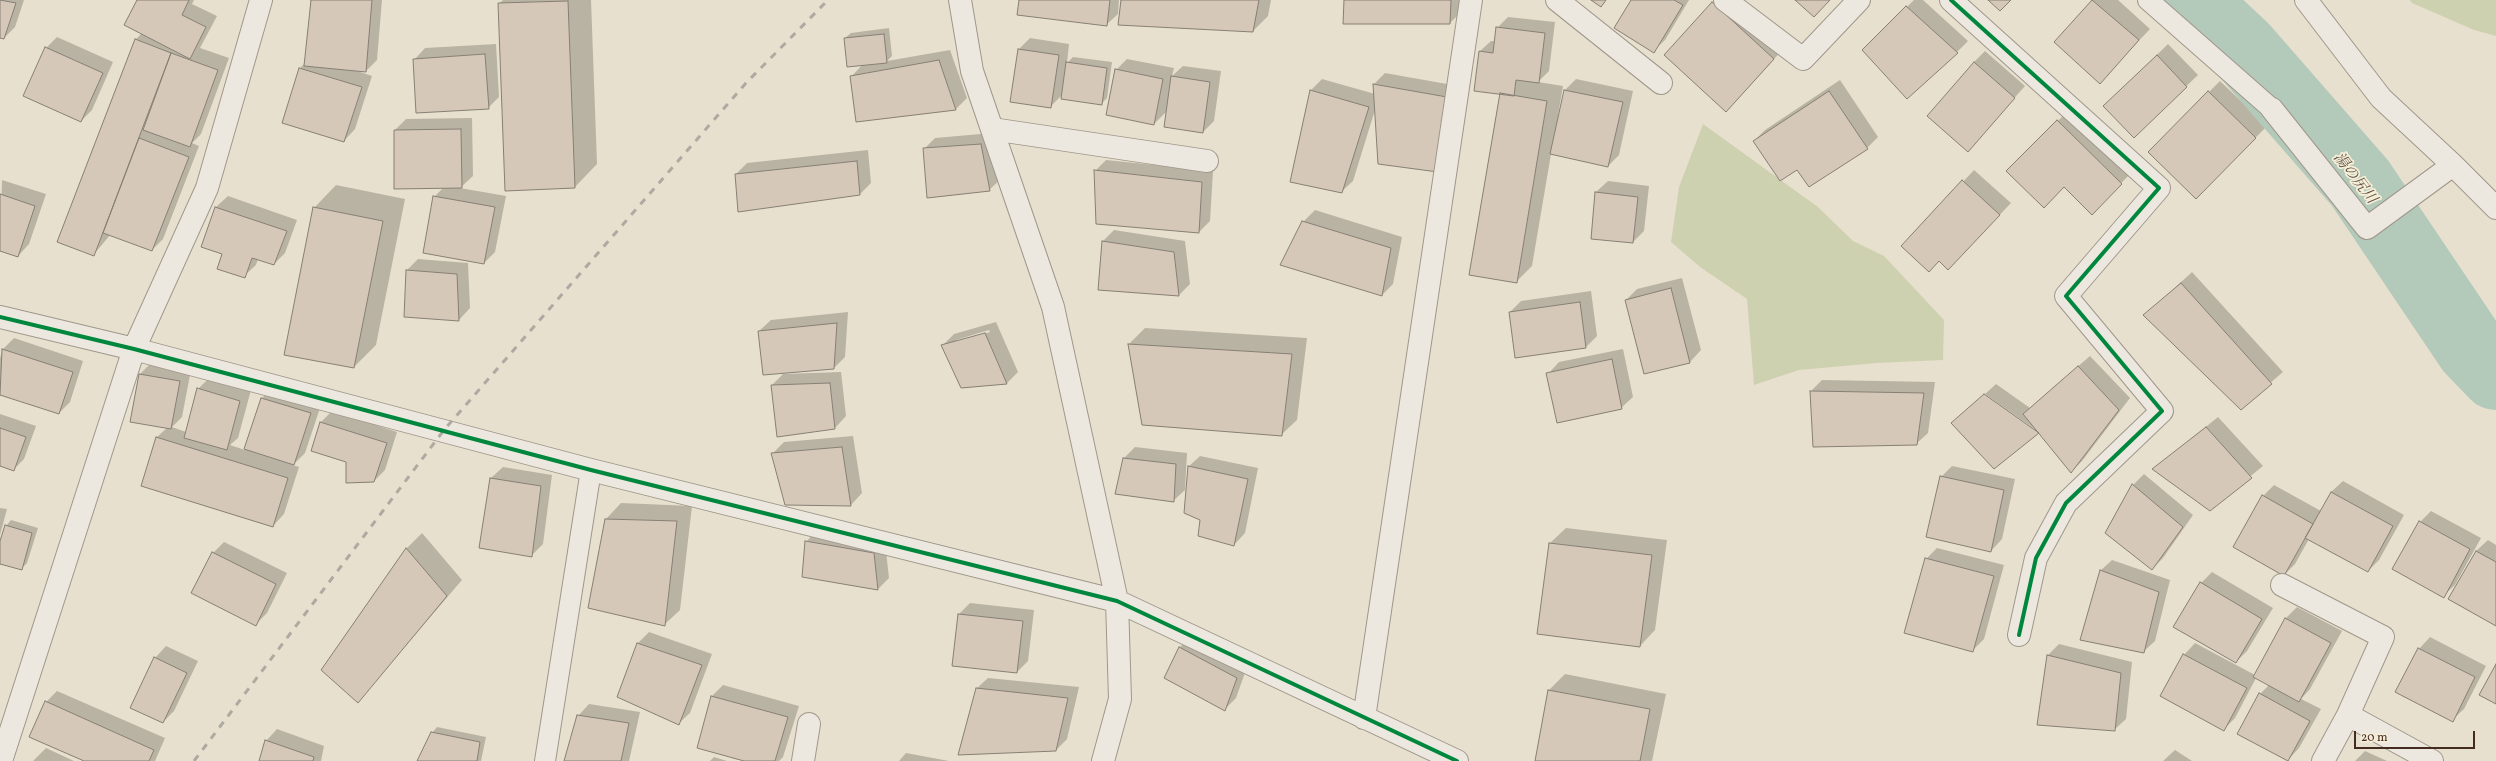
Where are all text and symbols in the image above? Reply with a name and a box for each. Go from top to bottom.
water label: 湯の尻川 [2328,150,2380,208]
scale bar [2356,723,2477,749]
text: 20 m [2361,730,2388,746]

